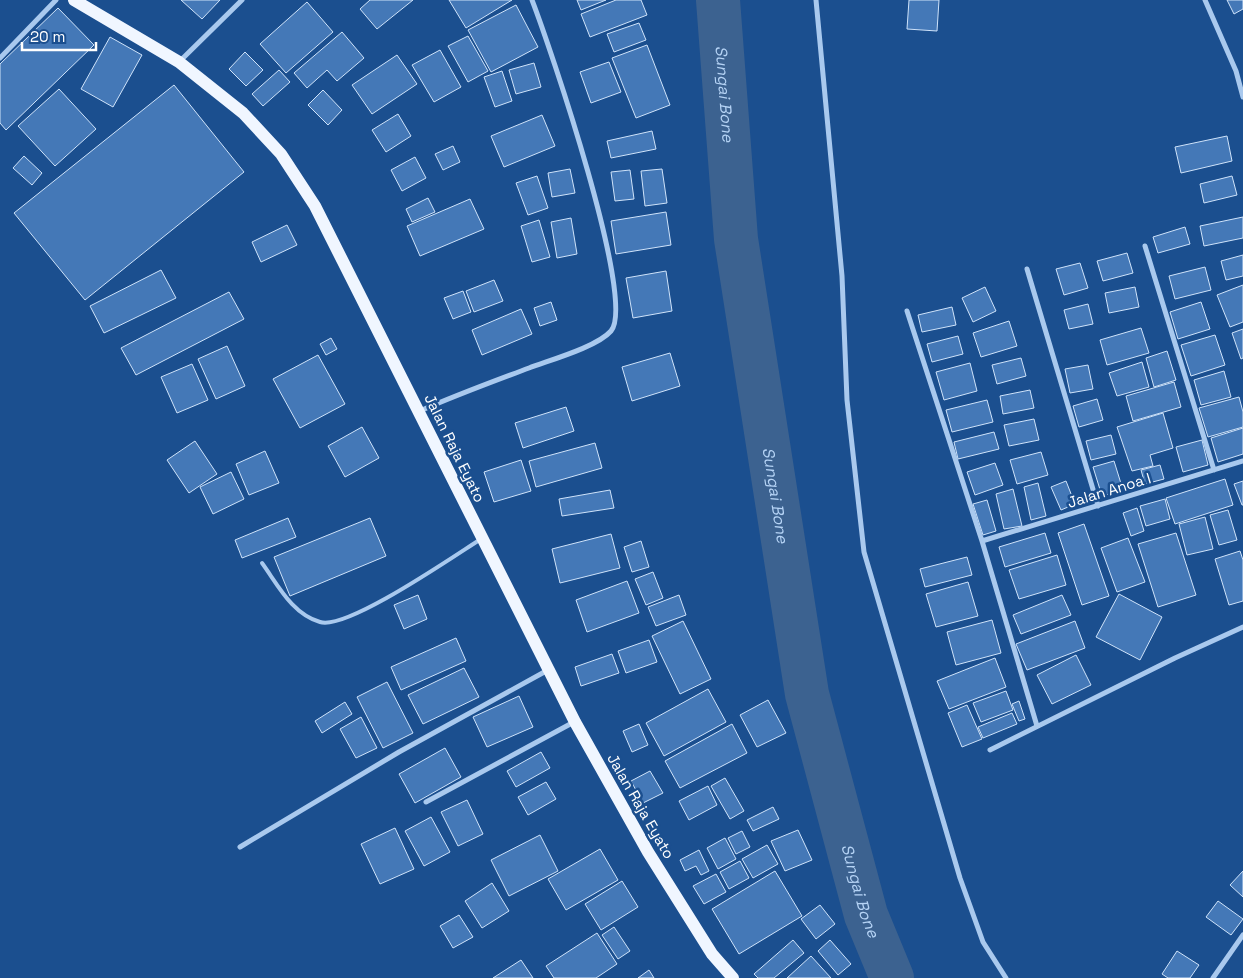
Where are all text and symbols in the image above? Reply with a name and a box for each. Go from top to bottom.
scale bar [22,20,96,52]
text: 20 m [30,27,65,46]
water label: Sungai Bone [711,45,739,143]
street label: Jalan Raja Eyato [420,391,490,505]
water label: Sungai Bone [758,446,794,545]
street label: Jalan Anoa I [1065,468,1153,512]
street label: Jalan Raja Eyato [603,750,679,862]
water label: Sungai Bone [837,841,885,941]

